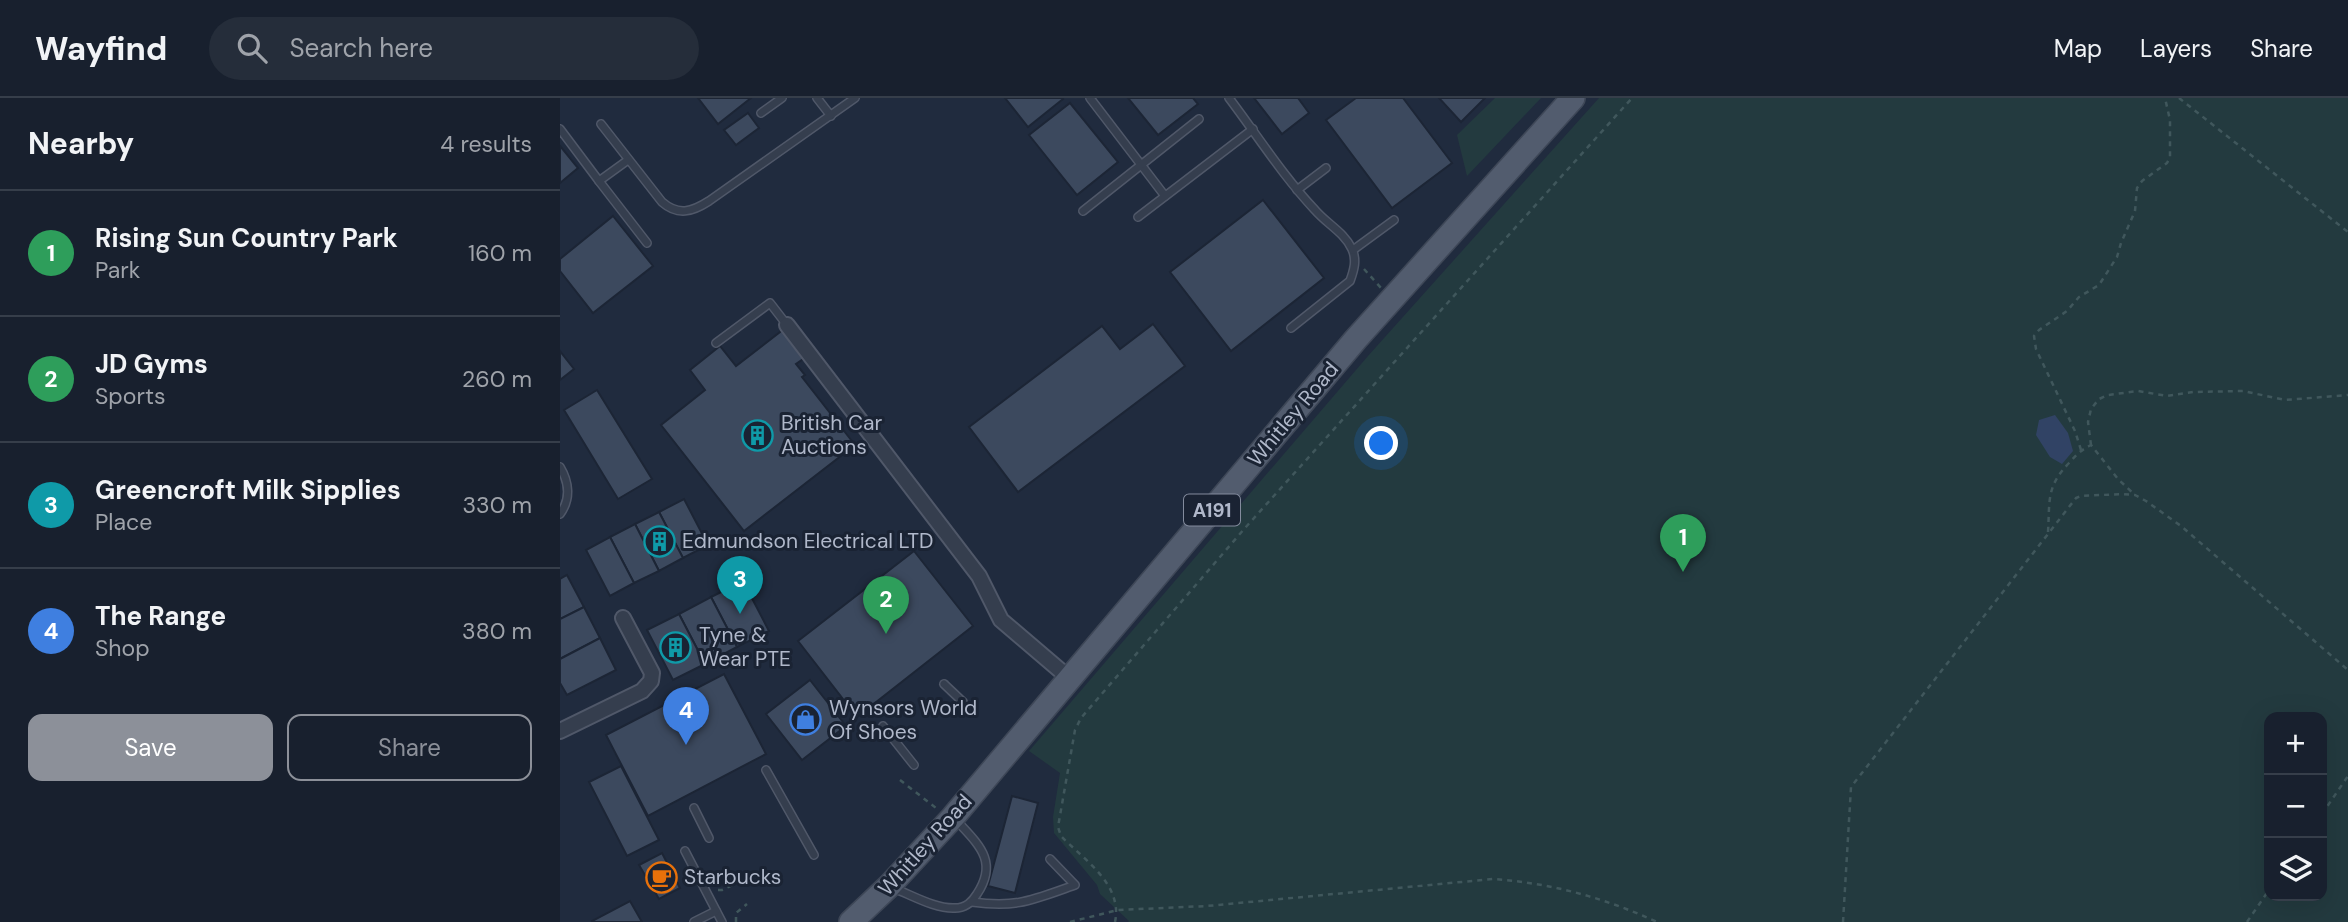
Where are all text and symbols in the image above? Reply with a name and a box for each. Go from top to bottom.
search box [209,17,699,80]
text: Wayfind [35,27,167,70]
icon: search [233,29,271,67]
text: Search here [289,31,433,65]
text: Map [2054,33,2102,64]
text: Layers [2140,33,2212,64]
text: Share [2250,33,2313,64]
text: Nearby [28,124,134,163]
text: 4 results [440,129,532,159]
text: Rising Sun Country Park [95,221,398,255]
text: 1 [47,238,55,268]
text: 160 m [468,238,532,268]
text: Park [95,255,140,285]
text: JD Gyms [95,347,208,381]
street label: Whitley Road [1241,356,1345,472]
text: 2 [44,364,58,394]
text: 260 m [462,364,532,394]
text: Sports [95,381,165,411]
place label: British Car Auctions [781,409,882,461]
building icon: British Car Auctions [741,418,775,452]
your location [1364,426,1398,460]
text: Greencroft Milk Sipplies [95,473,401,507]
text: 3 [44,490,58,520]
text: 330 m [462,490,532,520]
road number: A191 [1184,494,1240,526]
text: Place [95,507,152,537]
pin: 1 [1660,514,1706,572]
building icon: Edmundson Electrical LTD [642,524,676,558]
place label: Edmundson Electrical LTD [682,527,934,555]
pin: 3 [717,556,763,614]
pin: 2 [863,576,909,634]
text: The Range [95,599,226,633]
text: 4 [44,616,58,646]
text: 380 m [462,616,532,646]
place label: Tyne & Wear PTE [699,621,791,673]
building icon: Tyne & Wear PTE [659,630,693,664]
text: Shop [95,633,150,663]
pin: 4 [663,687,709,745]
place label: Wynsors World Of Shoes [829,694,977,746]
shop icon: Wynsors World Of Shoes [789,703,823,737]
map controls [2264,712,2327,901]
button: + [2264,712,2327,775]
button: Save [28,714,273,781]
button: Share [287,714,532,781]
button: − [2264,775,2327,838]
street label: Whitley Road [872,788,978,902]
button: layers [2264,838,2327,901]
cafe icon: Starbucks [644,860,678,894]
place label: Starbucks [684,863,781,891]

